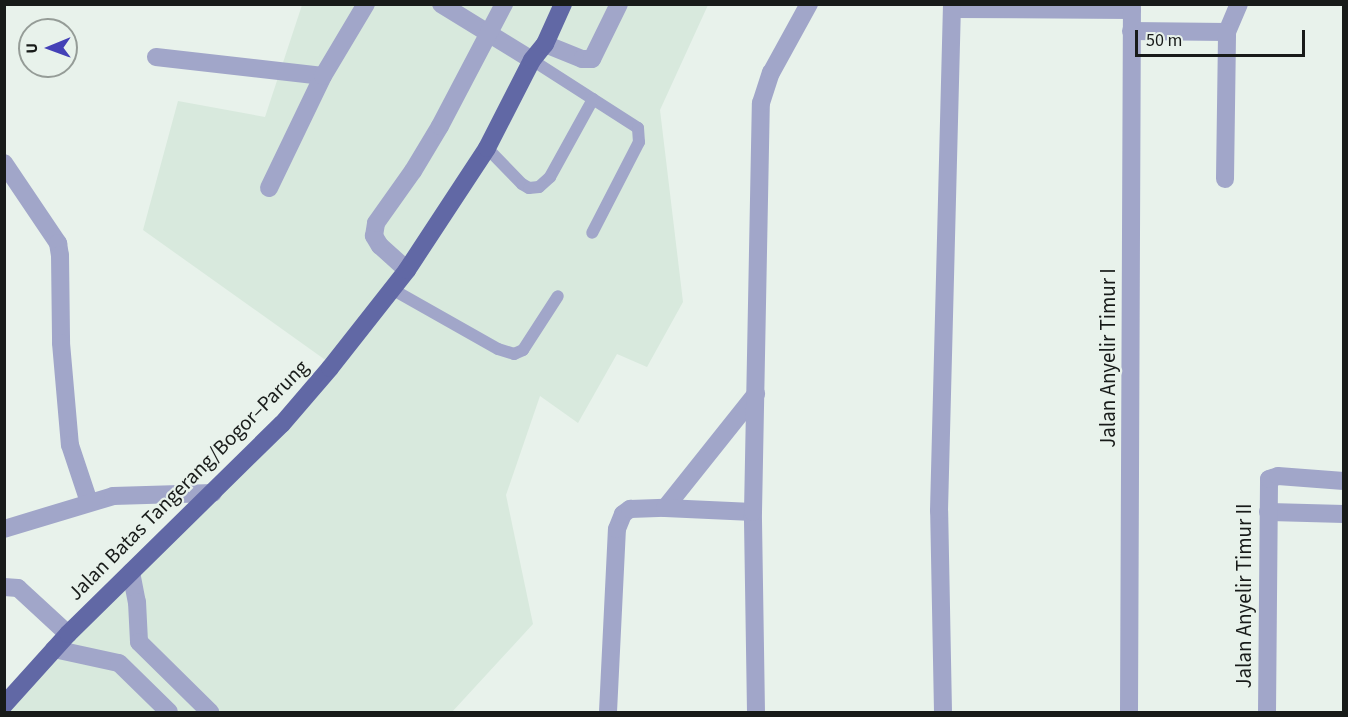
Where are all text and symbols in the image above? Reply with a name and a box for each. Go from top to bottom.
north arrow [18,18,78,78]
scale bar [1138,18,1308,56]
text: 50 m [1146,28,1182,53]
text: U [21,43,43,54]
street label: Jalan Anyelir Timur I [1095,268,1121,448]
street label: Jalan Batas Tangerang/Bogor–Parung [62,354,314,606]
street label: Jalan Anyelir Timur II [1231,503,1257,689]

